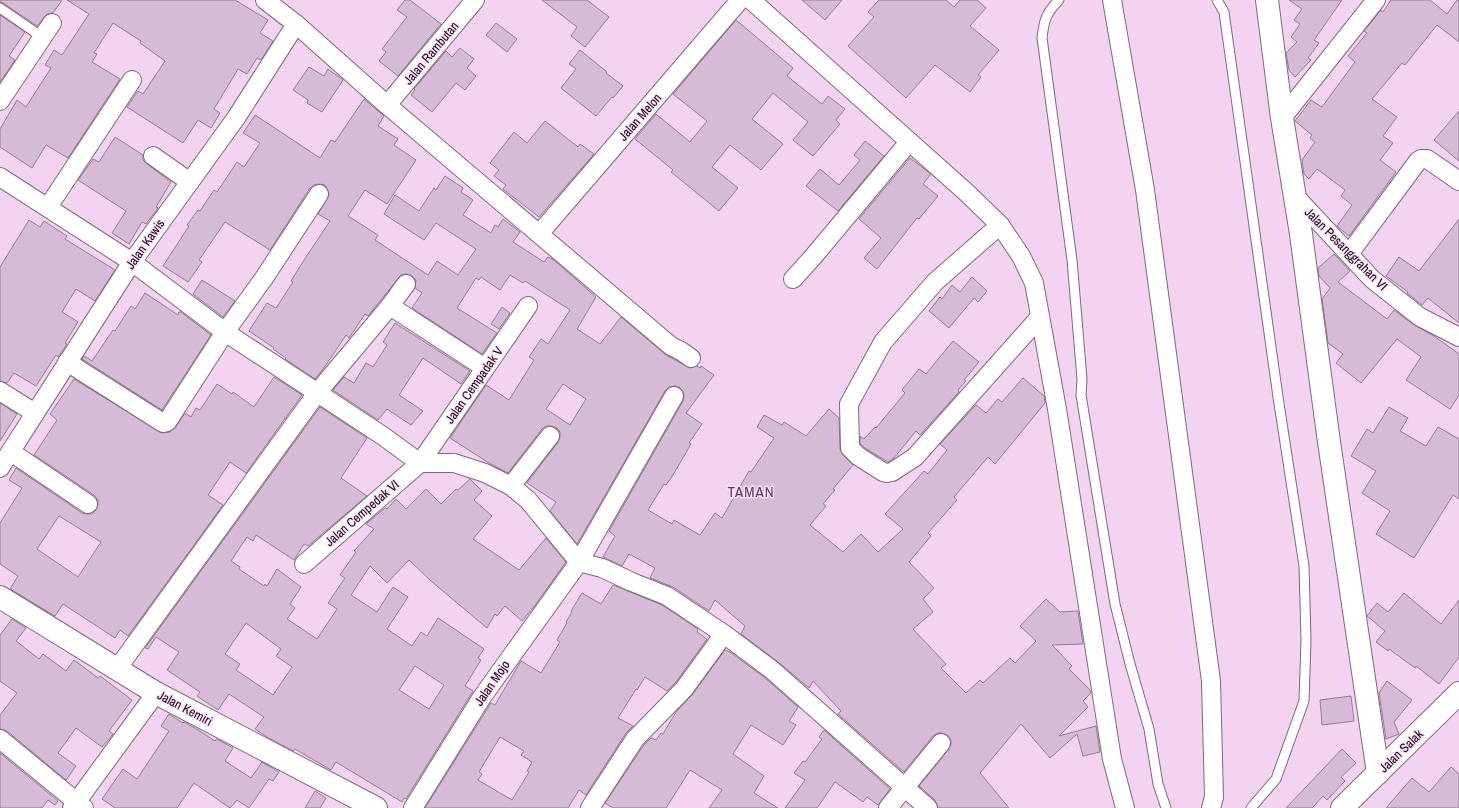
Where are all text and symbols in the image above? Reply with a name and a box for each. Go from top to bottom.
street label: Jalan Rambutan [400,18,463,88]
street label: Jalan Melon [615,90,665,144]
street label: Jalan Pesanggrahan VI [1301,204,1391,294]
street label: Jalan Kawis [122,216,168,272]
street label: Jalan Cempadak V [441,343,507,427]
street label: Jalan Cempedak VI [321,476,403,550]
district label: TAMAN [727,481,775,502]
street label: Jalan Mojo [470,657,514,709]
street label: Jalan Kemiri [155,686,215,730]
street label: Jalan Salak [1375,725,1427,776]

